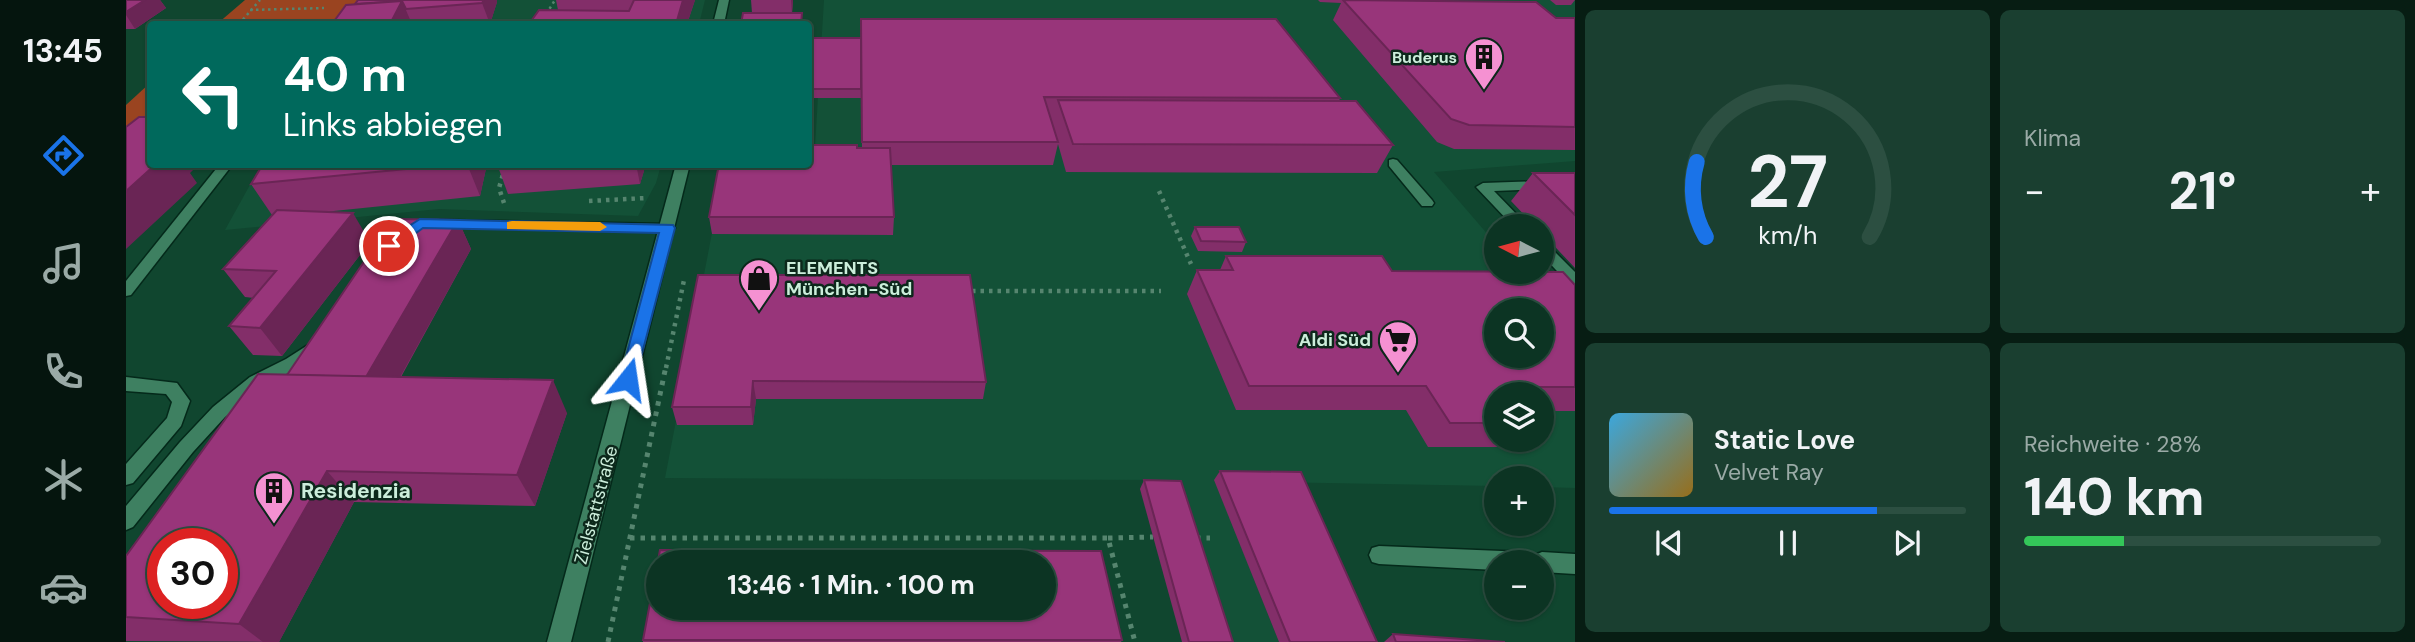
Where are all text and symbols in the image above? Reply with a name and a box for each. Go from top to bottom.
text: 13:45 [23,30,103,72]
building icon: Buderus [1463,36,1505,91]
text: 40 m [283,42,407,106]
place label: Buderus [1392,47,1457,68]
icon: left [168,49,259,140]
text: Links abbiegen [283,104,503,146]
text: Klima [2024,123,2081,153]
icon: directions [39,131,88,180]
text: 27 [1747,136,1828,231]
text: 21° [2169,157,2236,225]
text: − [2024,166,2045,216]
text: + [2360,166,2381,216]
north arrow [1484,214,1554,284]
map controls [1484,214,1554,620]
pin [359,216,419,276]
text: km/h [1758,219,1817,252]
icon: arrive [370,227,408,265]
icon: music [39,239,88,288]
place label: ELEMENTS München-Süd [786,256,912,301]
shop icon: ELEMENTS München-Süd [738,257,780,312]
button: search [1484,298,1554,368]
supermarket icon: Aldi Süd [1377,319,1419,374]
place label: Aldi Süd [1299,328,1371,352]
position arrow [591,342,665,416]
icon: phone [39,347,88,396]
button: layers [1484,382,1554,452]
text: Static Love [1714,423,1855,457]
text: Reichweite · 28% [2024,429,2201,459]
street label: Zielstattstraße [569,443,623,567]
icon: climate [39,455,88,504]
text: Velvet Ray [1714,457,1824,487]
text: 140 km [2024,463,2205,531]
button: + [1484,466,1554,536]
building icon: Residenzia [253,470,295,525]
place label: Residenzia [301,477,411,505]
icon: previous [1650,524,1688,562]
icon: pause [1769,524,1807,562]
icon: next [1888,524,1926,562]
speed limit sign: 30 [147,528,238,619]
button: − [1484,550,1554,620]
icon: car [39,563,88,612]
text: 13:46 · 1 Min. · 100 m [727,568,975,602]

